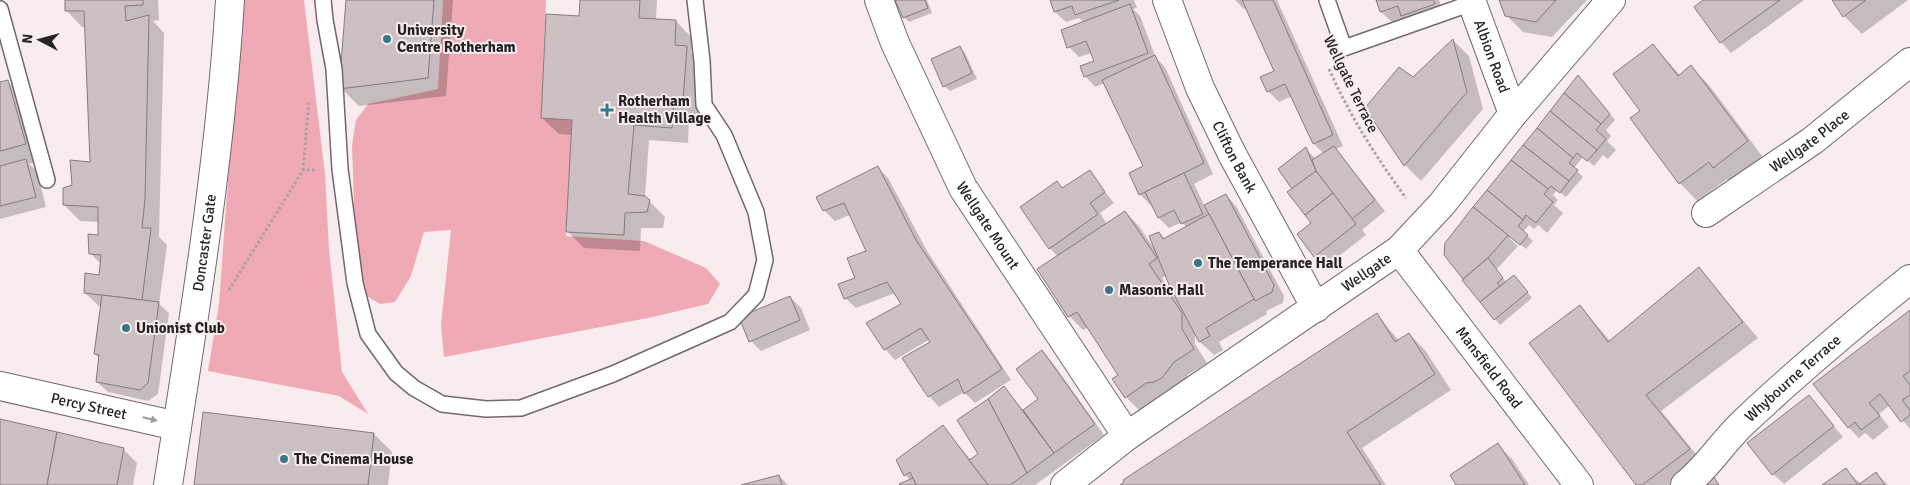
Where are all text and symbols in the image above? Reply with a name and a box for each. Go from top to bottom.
north arrow [15,15,65,65]
street label: Albion Road [1470,17,1513,96]
place label: University Centre Rotherham [397,21,516,56]
street label: Wellgate Terrace [1320,32,1382,136]
text: N [19,33,37,44]
marker: University Centre Rotherham [381,33,393,45]
place label: Rotherham Health Village [618,92,711,127]
marker: Rotherham Health Village [600,103,614,117]
street label: Wellgate Place [1766,106,1853,176]
street label: Clifton Bank [1208,118,1261,197]
street label: Wellgate Mount [952,178,1023,273]
street label: Doncaster Gate [189,193,220,293]
street label: Wellgate [1338,249,1395,296]
place label: The Temperance Hall [1208,254,1343,272]
marker: The Temperance Hall [1192,257,1204,269]
place label: Masonic Hall [1119,281,1204,299]
marker: Masonic Hall [1103,284,1115,296]
place label: Unionist Club [136,319,225,337]
marker: Unionist Club [120,322,132,334]
street label: Mansfield Road [1452,323,1526,412]
street label: Whybourne Terrace [1741,331,1845,426]
street label: Percy Street [49,389,128,423]
one-way arrow [143,415,158,423]
place label: The Cinema House [294,450,413,468]
marker: The Cinema House [278,453,290,465]

